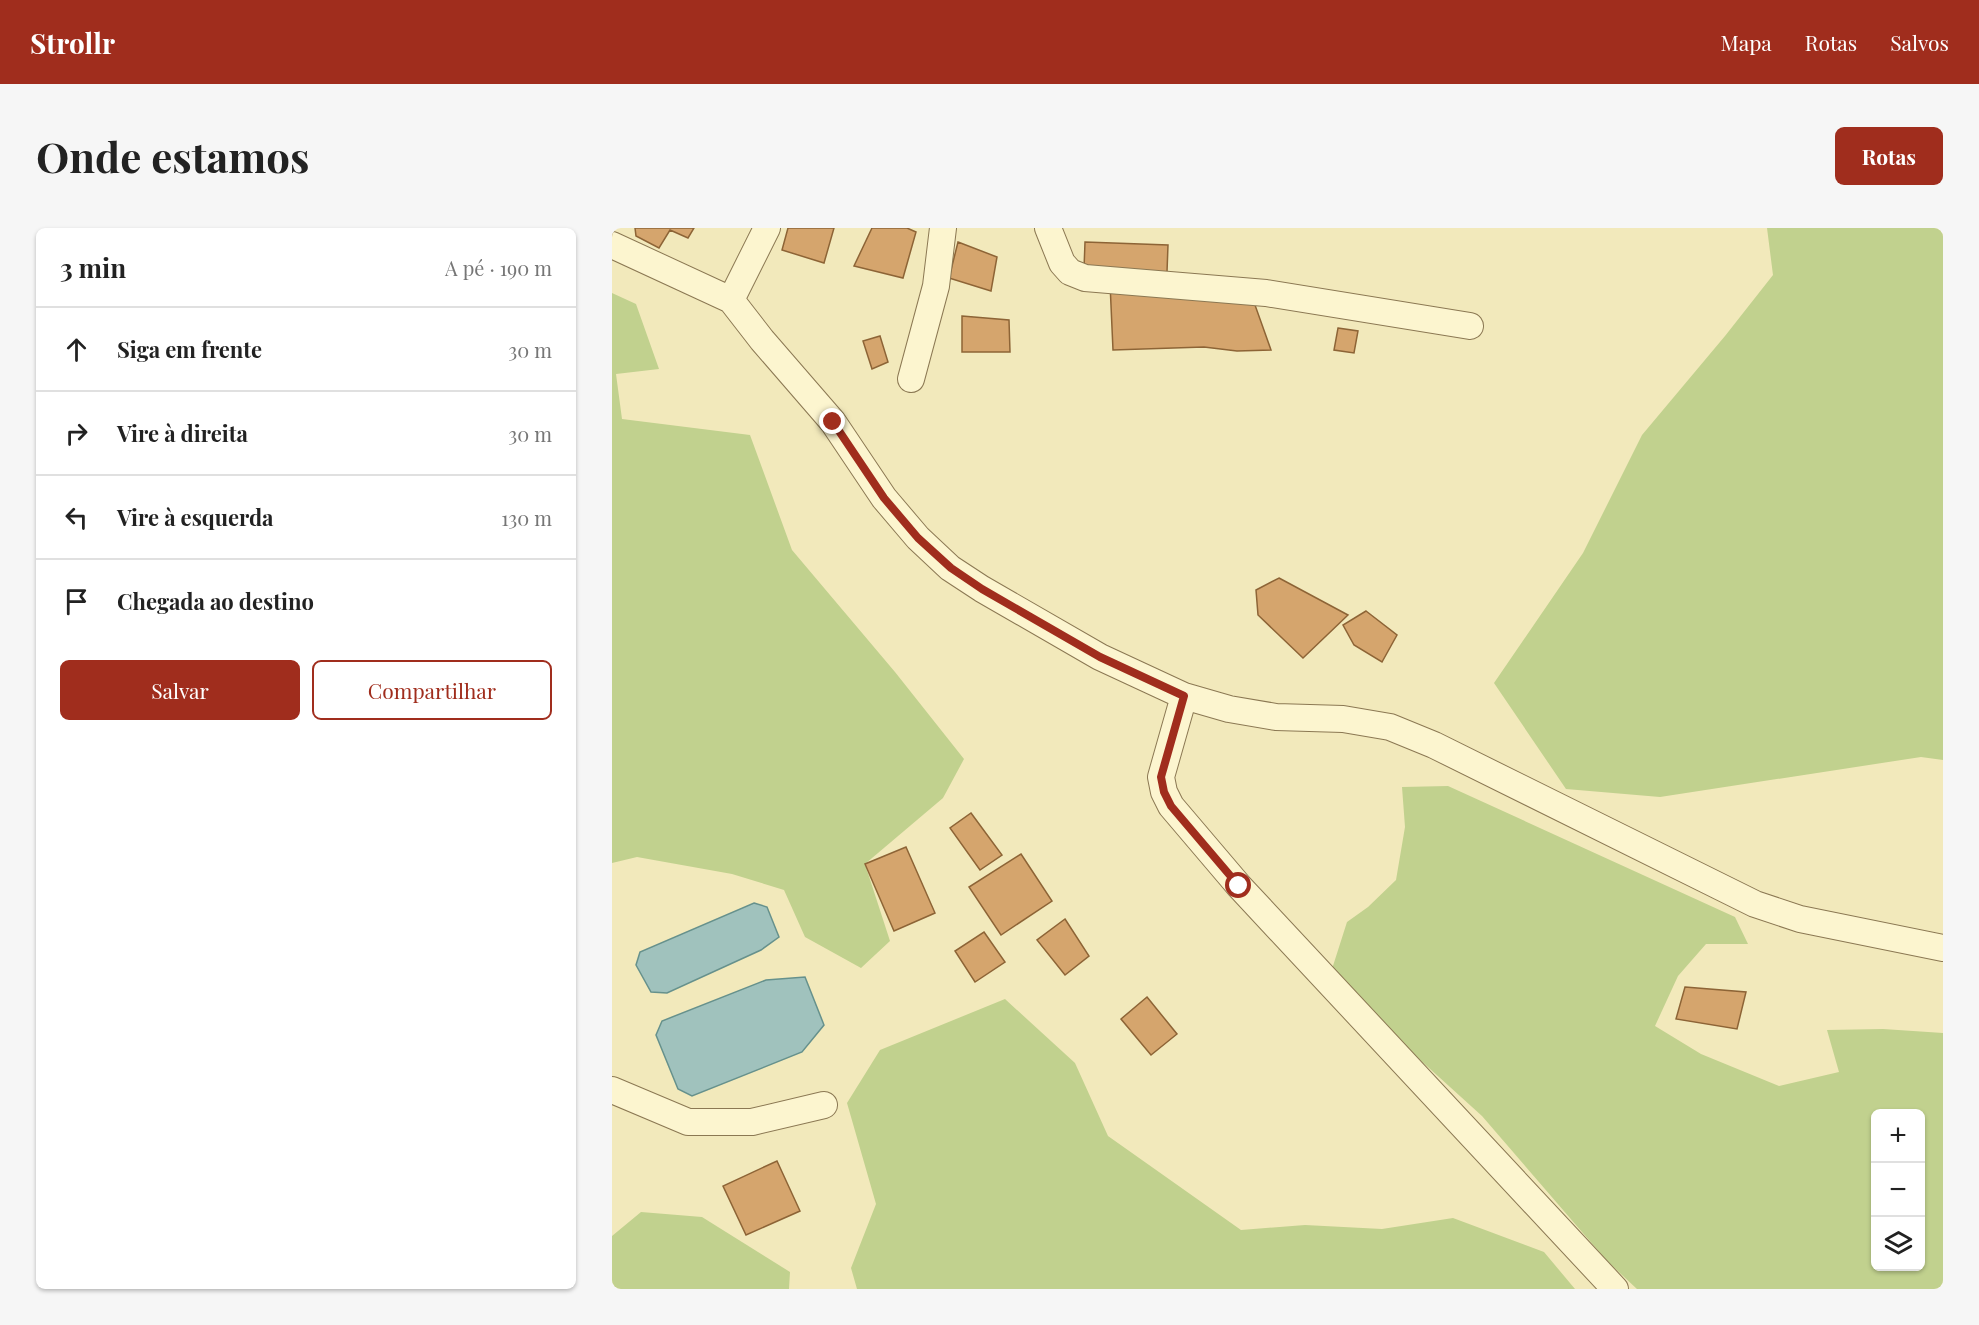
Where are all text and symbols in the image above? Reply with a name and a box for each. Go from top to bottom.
text: Strollr [30,24,115,61]
text: Mapa [1721,28,1772,56]
text: Rotas [1805,28,1857,56]
text: Salvos [1890,28,1949,56]
button: Rotas [1835,127,1943,185]
text: Onde estamos [36,128,309,184]
text: 3 min [60,250,126,285]
text: A pé · 190 m [445,254,552,281]
icon: ahead [60,333,93,366]
text: Siga em frente [117,334,262,364]
text: 30 m [508,336,552,363]
route end [819,408,845,434]
icon: right [60,417,93,450]
text: Vire à direita [117,418,248,448]
text: 30 m [508,420,552,447]
icon: left [60,501,93,534]
text: Vire à esquerda [117,502,274,532]
text: 130 m [501,504,552,531]
icon: arrive [60,585,93,618]
text: Chegada ao destino [117,586,314,616]
button: Salvar [60,660,300,720]
button: Compartilhar [312,660,552,720]
route start [1225,872,1251,898]
map controls [1871,1109,1925,1271]
button: + [1871,1109,1925,1163]
button: − [1871,1163,1925,1217]
button: layers [1871,1217,1925,1271]

